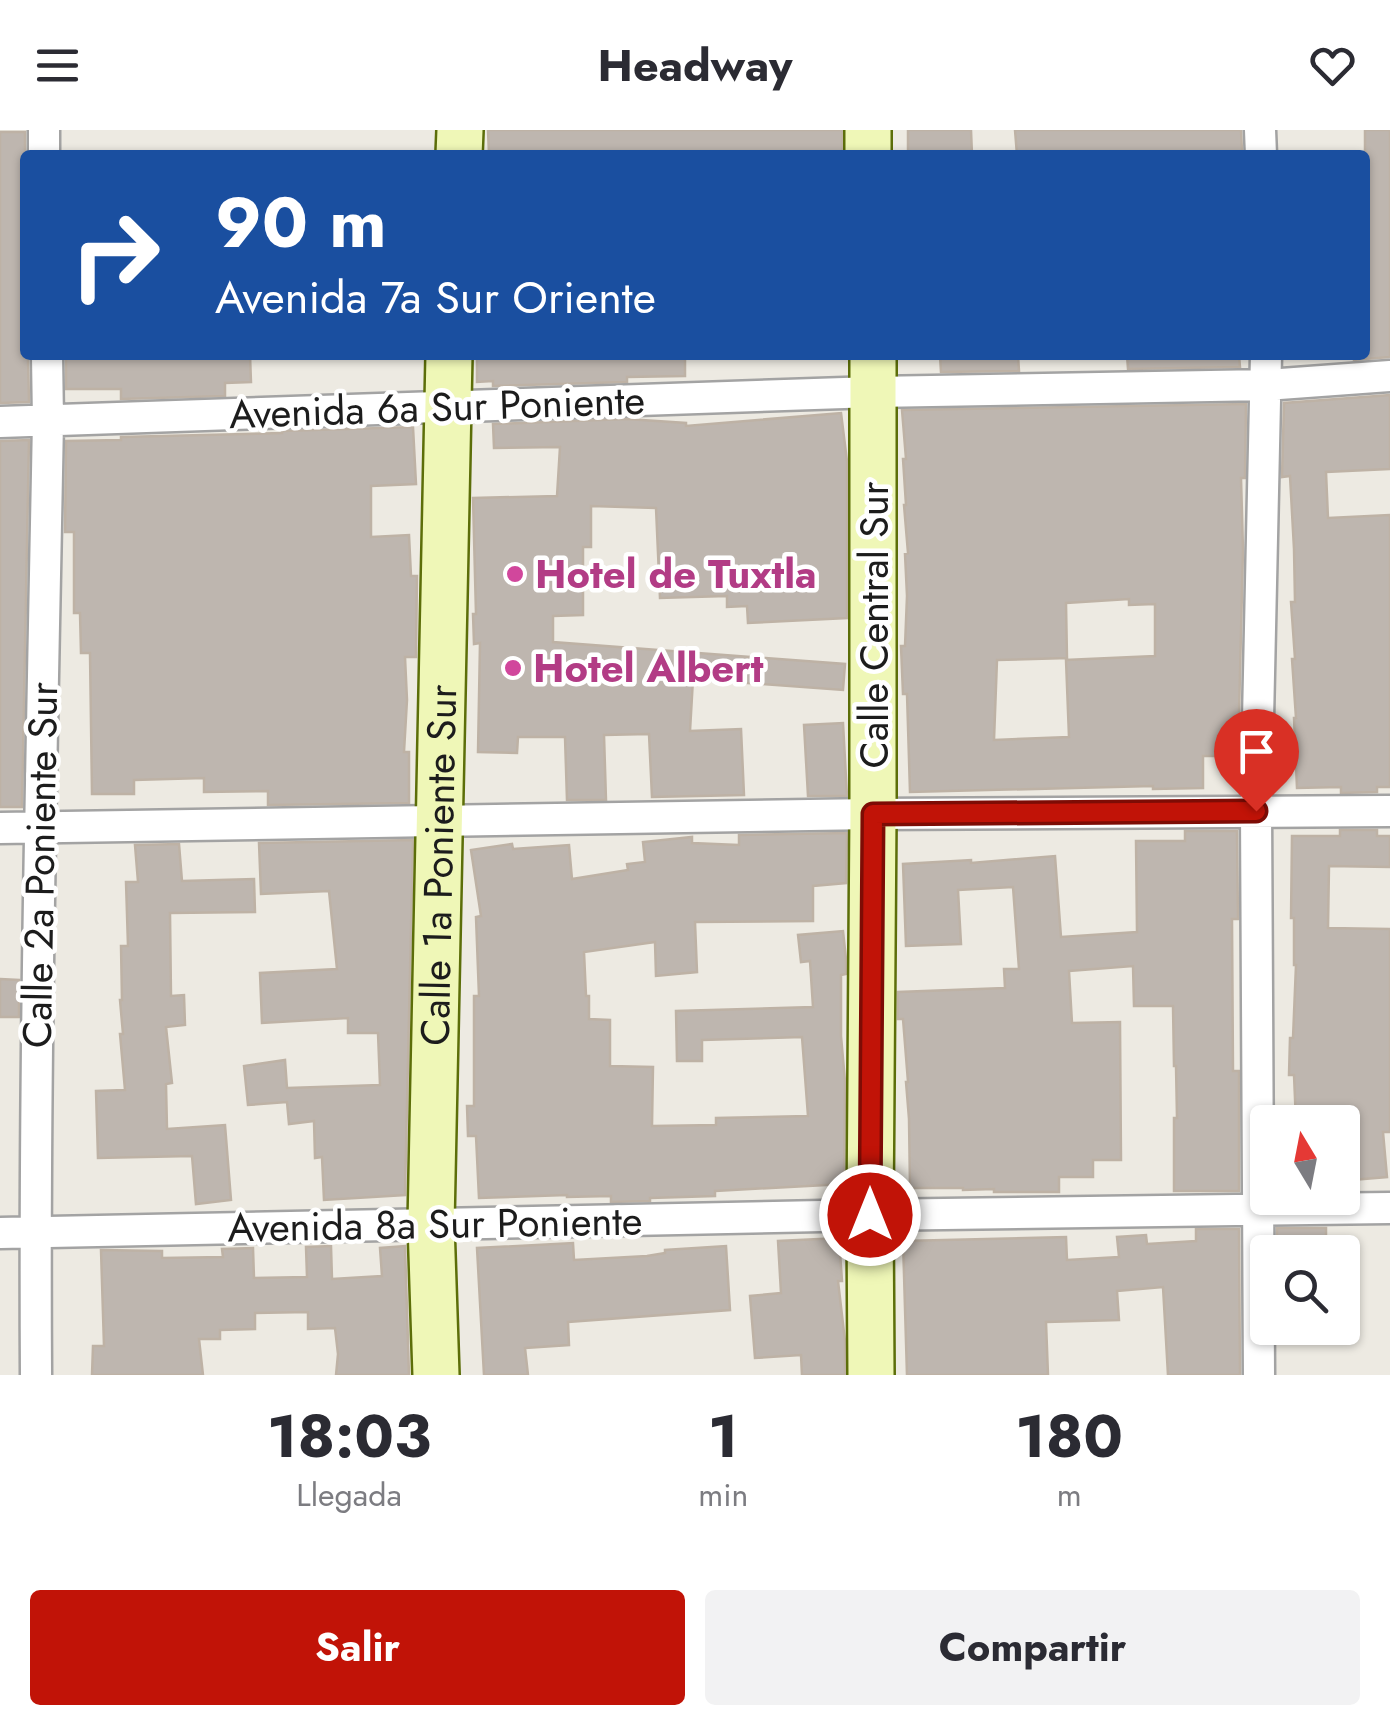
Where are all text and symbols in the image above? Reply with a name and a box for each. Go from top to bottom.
text: Headway [598,33,792,98]
icon: menu [30,38,85,93]
icon: heart [1305,38,1360,93]
text: 90 m [215,172,387,273]
icon: right [50,190,180,320]
text: Avenida 7a Sur Oriente [215,265,656,330]
street label: Avenida 6a Sur Poniente [228,371,646,443]
street label: Calle Central Sur [845,481,903,769]
place label: Hotel de Tuxtla [535,545,817,603]
marker: Hotel de Tuxtla [504,563,526,585]
place label: Hotel Albert [533,639,764,697]
marker: Hotel Albert [502,657,524,679]
street label: Calle 2a Poniente Sur [8,681,72,1049]
street label: Calle 1a Poniente Sur [406,684,471,1046]
pin [1214,709,1299,812]
icon: arrive [1229,724,1284,779]
north arrow [1250,1105,1360,1215]
map controls [1250,1105,1360,1345]
position arrow [818,1163,922,1267]
street label: Avenida 8a Sur Poniente [227,1191,643,1257]
button: search [1250,1235,1360,1345]
text: 18:03 [267,1393,431,1480]
text: 1 [708,1393,739,1480]
text: 180 [1015,1393,1123,1480]
text: Llegada [296,1472,402,1518]
text: min [698,1472,748,1518]
text: m [1057,1472,1082,1518]
button: Salir [30,1590,685,1705]
button: Compartir [705,1590,1360,1705]

